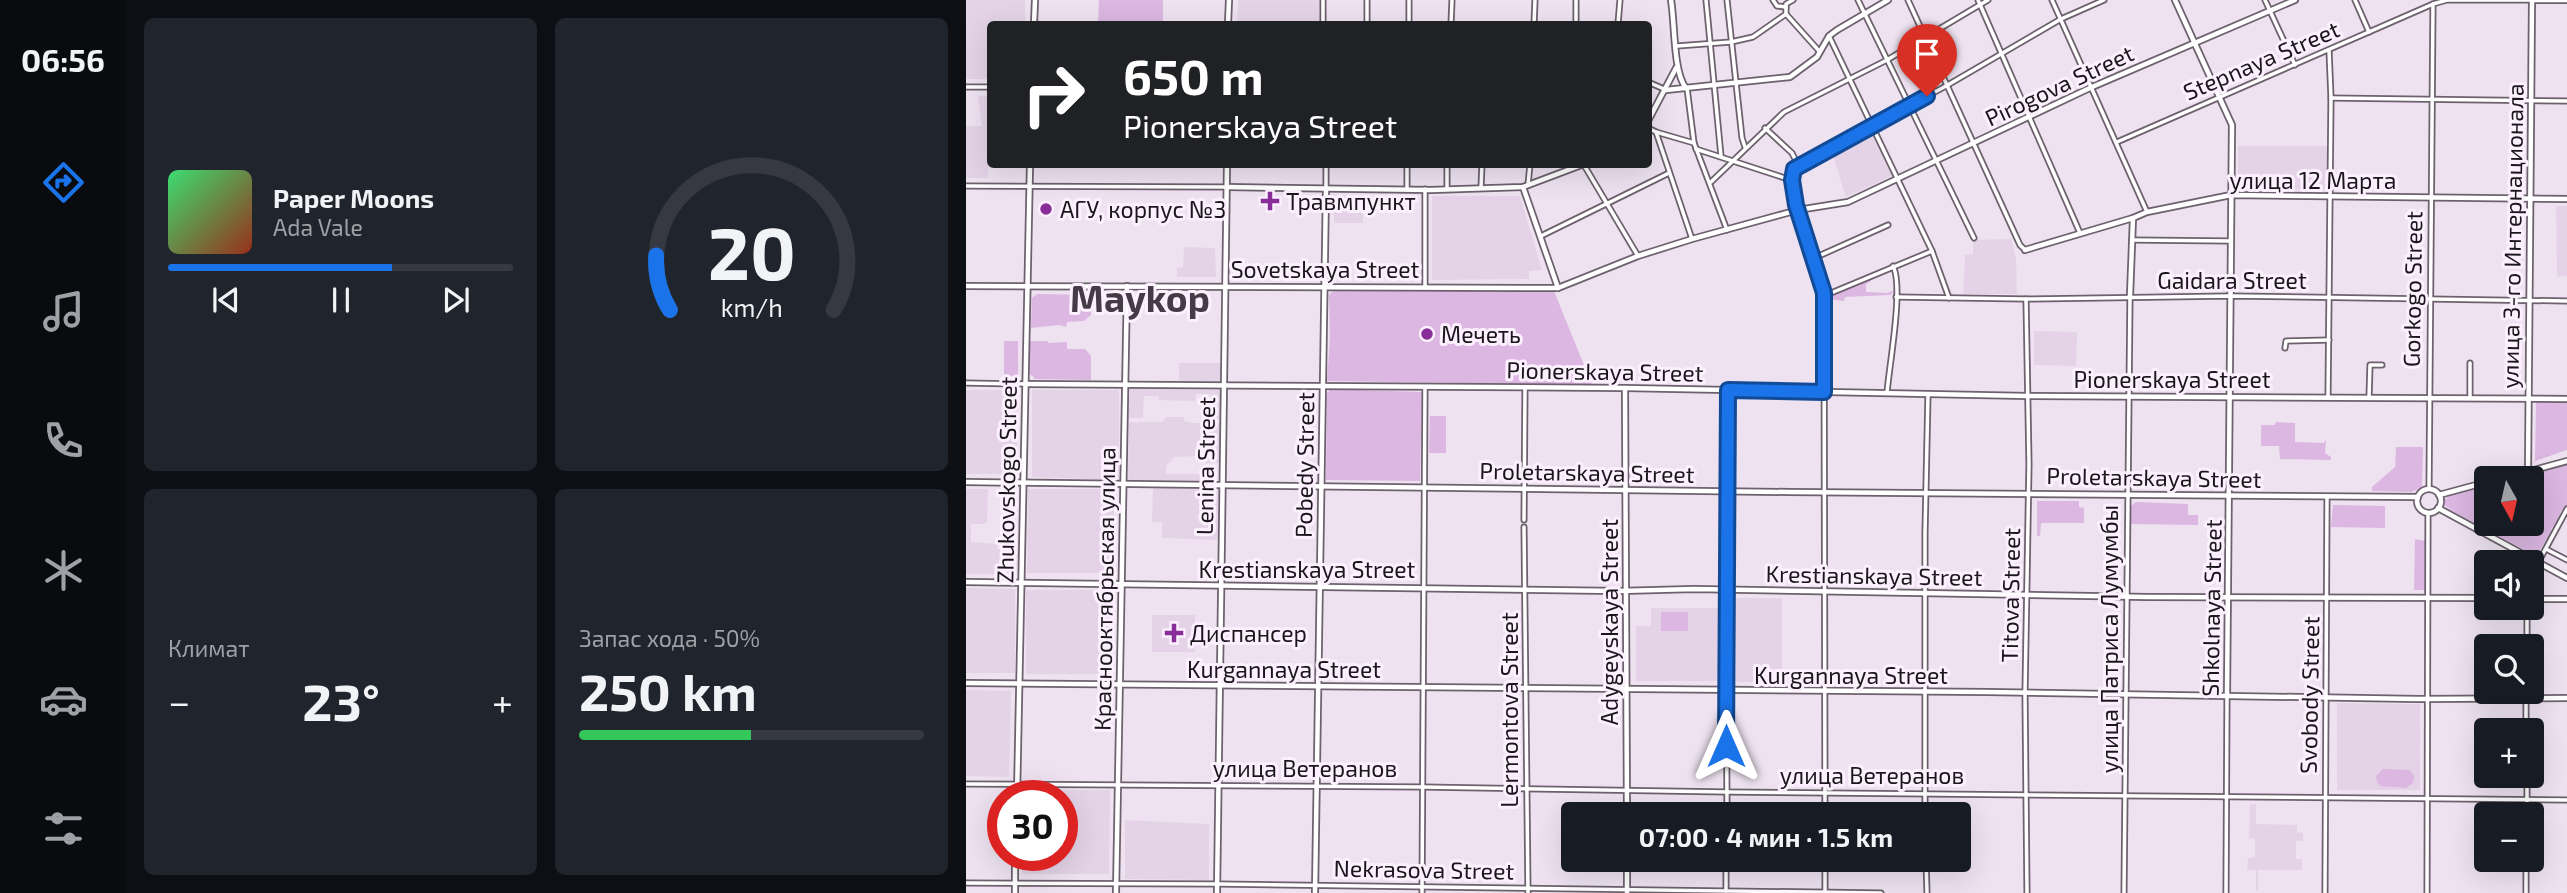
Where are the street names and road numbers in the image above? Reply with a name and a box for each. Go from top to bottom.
street label: Stepnaya Street [2179,14,2344,106]
street label: Pirogova Street [1980,38,2138,132]
street label: улица 3-го Интернационала [2495,83,2530,389]
street label: улица 12 Марта [2230,166,2396,195]
street label: Gorkogo Street [2397,211,2427,367]
street label: Sovetskaya Street [1231,255,1420,283]
street label: Gaidara Street [2157,266,2307,294]
street label: Pionerskaya Street [1506,355,1704,387]
street label: Pionerskaya Street [2073,365,2271,393]
street label: Zhukovskogo Street [990,376,1022,584]
street label: Pobedy Street [1289,392,1319,538]
street label: Lenina Street [1190,396,1220,535]
street label: Краснооктябрьская улица [1088,447,1121,731]
street label: Proletarskaya Street [1479,456,1695,488]
street label: Proletarskaya Street [2046,461,2262,493]
street label: улица Патриса Лумумбы [2095,505,2124,773]
street label: Adygeyskaya Street [1595,519,1623,725]
street label: Shkolnaya Street [2195,519,2227,697]
street label: Titova Street [1995,527,2025,662]
street label: Krestianskaya Street [1199,555,1416,583]
street label: Krestianskaya Street [1765,559,1983,591]
street label: Lermontova Street [1495,612,1523,808]
street label: Svobody Street [2294,616,2324,774]
street label: Kurgannaya Street [1187,655,1381,683]
street label: Kurgannaya Street [1754,661,1948,689]
street label: улица Ветеранов [1213,754,1397,783]
street label: улица Ветеранов [1780,761,1964,790]
street label: Nekrasova Street [1334,853,1515,885]

